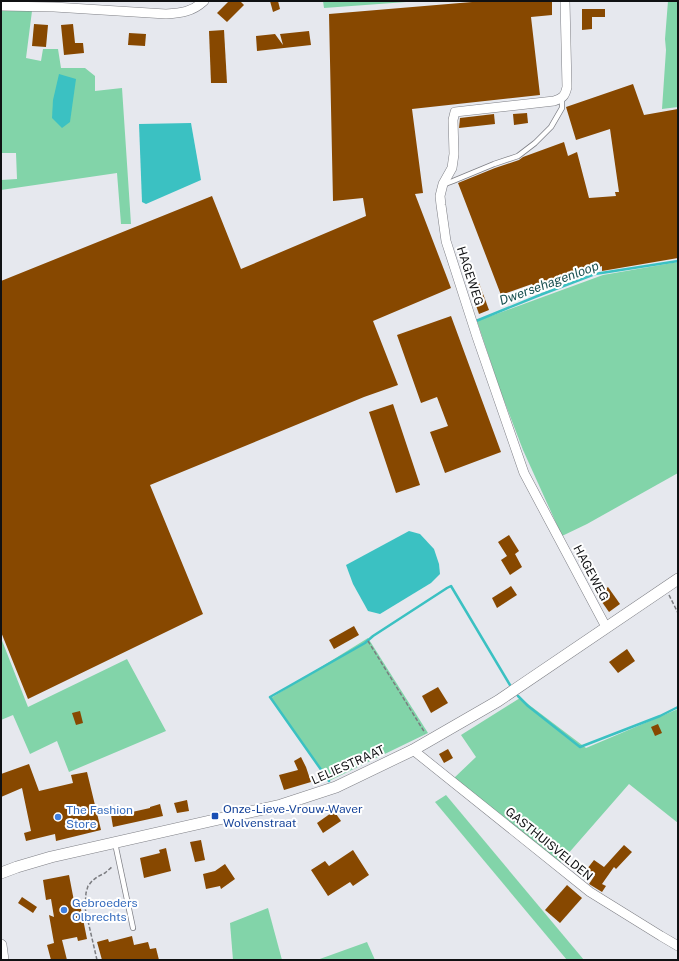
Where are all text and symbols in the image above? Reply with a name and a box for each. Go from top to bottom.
street label: HAGEWEG [454,245,486,307]
water label: Dwersehagenloop [497,258,601,308]
street label: HAGEWEG [570,543,612,603]
street label: LELIESTRAAT [309,743,387,787]
place label: Onze-Lieve-Vrouw-Waver Wolvenstraat [223,802,363,830]
place label: The Fashion Store [66,803,133,831]
street label: GASTHUISVELDEN [503,804,595,884]
marker: Onze-Lieve-Vrouw-Waver Wolvenstraat [210,811,220,821]
marker: The Fashion Store [53,812,63,822]
place label: Gebroeders Olbrechts [72,896,138,924]
marker: Gebroeders Olbrechts [59,905,69,915]

